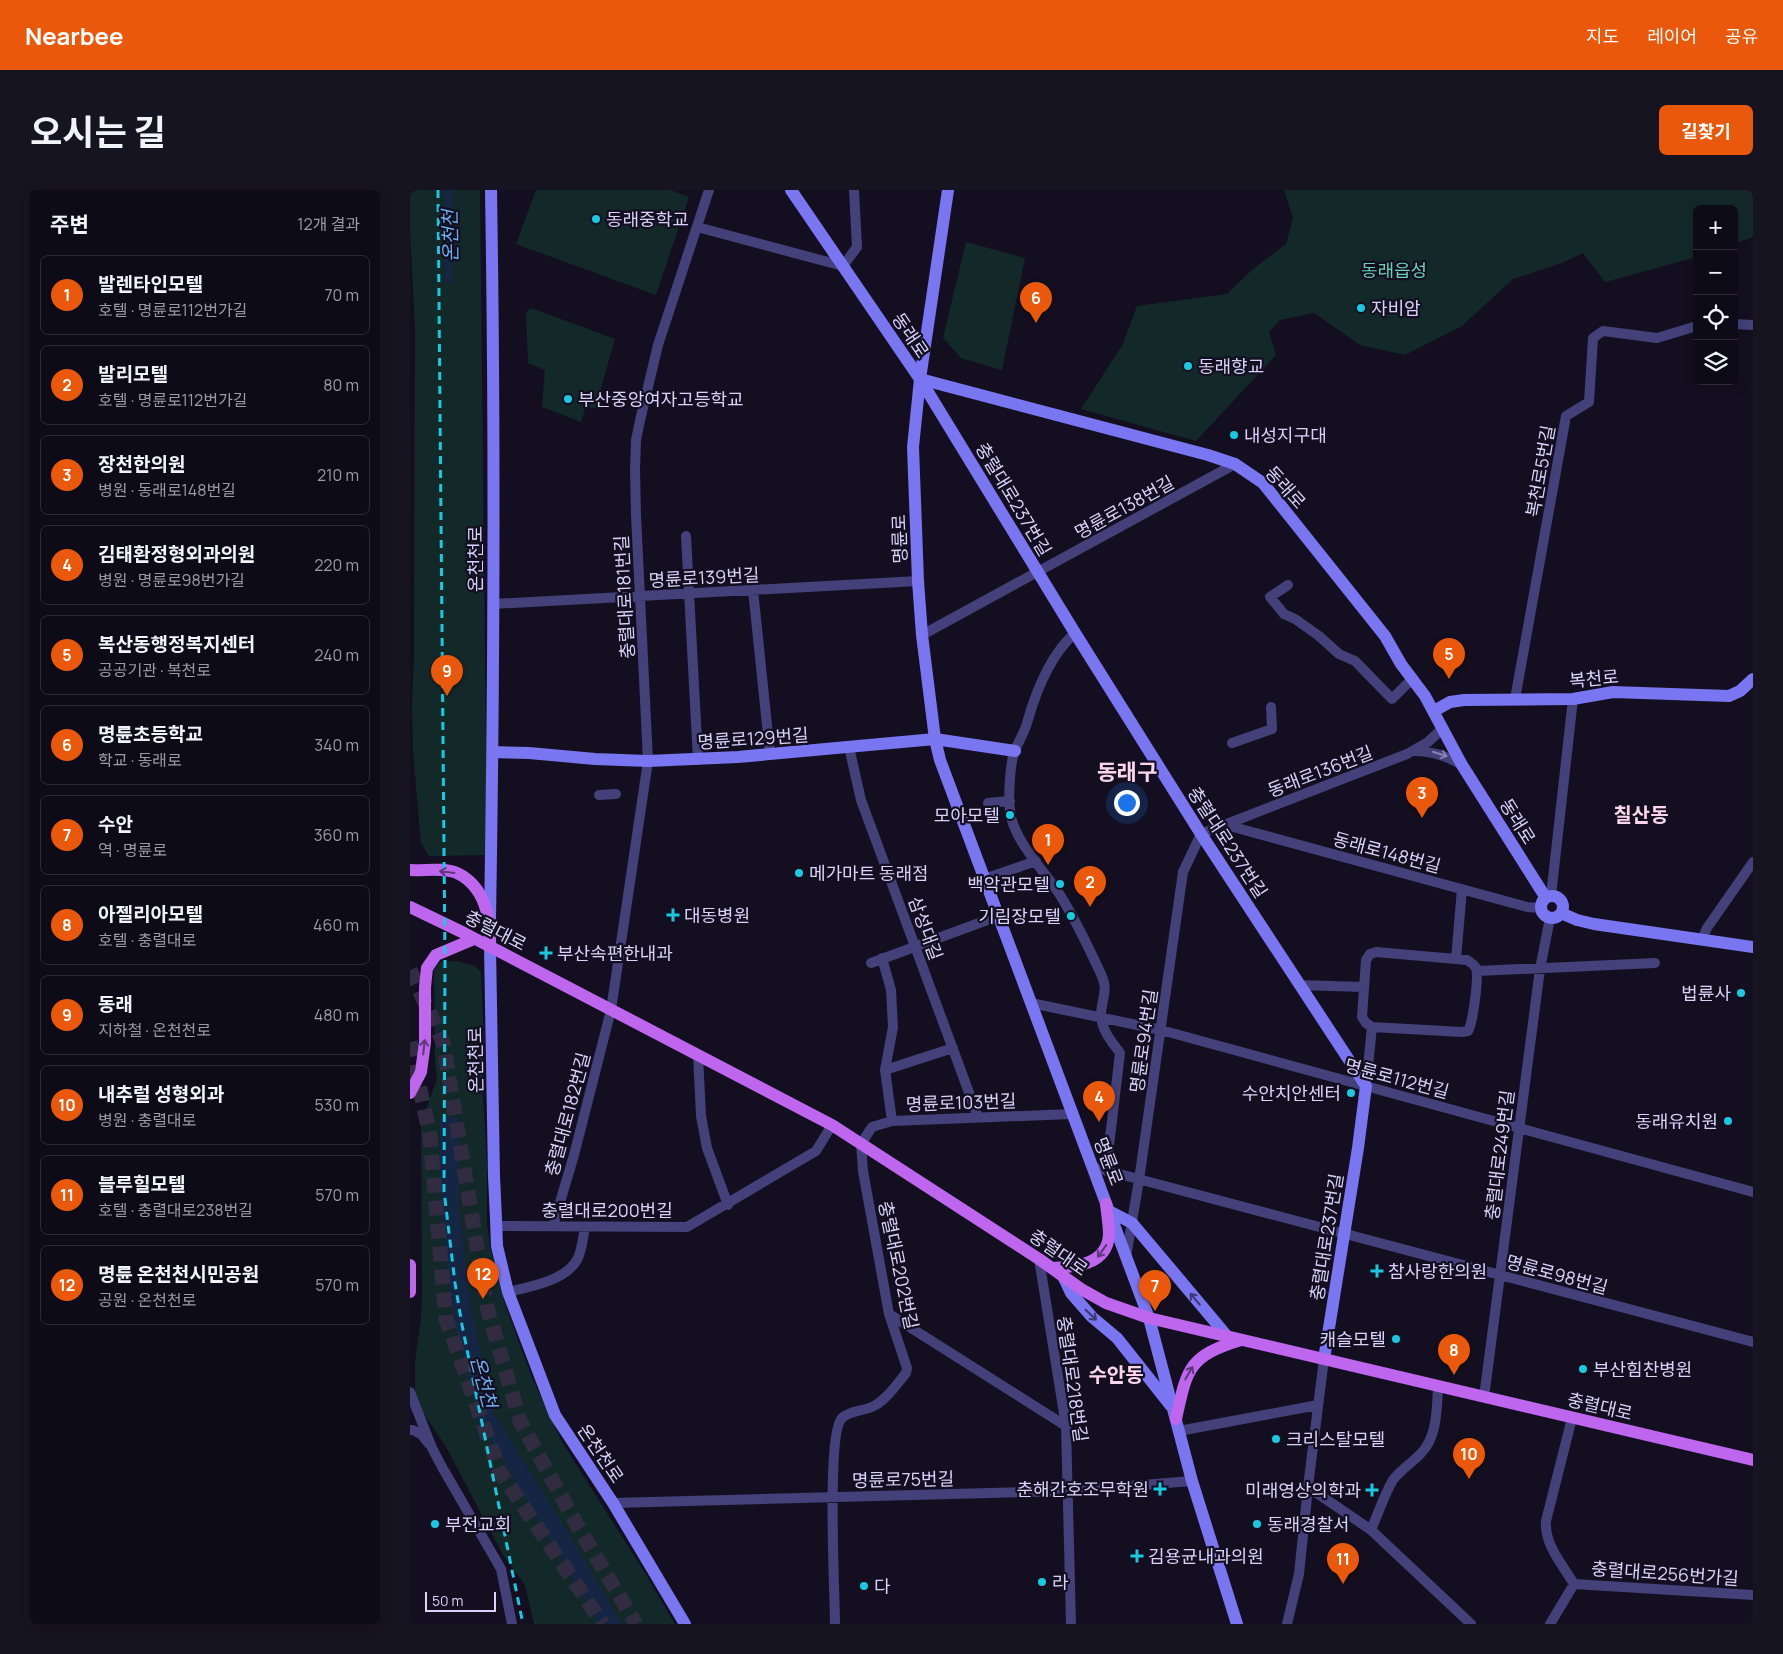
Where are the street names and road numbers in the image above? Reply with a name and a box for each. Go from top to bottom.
street label: 동래로 [887,308,935,362]
street label: 복천로5번길 [1520,423,1560,519]
street label: 충렬대로237번길 [971,438,1057,560]
street label: 동래로 [1260,461,1312,513]
street label: 명륜로138번길 [1070,470,1178,544]
street label: 명륜로 [886,514,912,564]
street label: 온천천로 [463,526,487,592]
street label: 충렬대로181번길 [609,535,639,659]
street label: 명륜로139번길 [648,562,760,592]
street label: 복천로 [1568,664,1620,692]
street label: 명륜로129번길 [697,722,809,754]
street label: 동래로136번길 [1264,740,1376,802]
street label: 충렬대로237번길 [1183,782,1273,902]
street label: 동래로 [1495,794,1541,848]
street label: 동래로148번길 [1330,826,1444,878]
street label: 삼성대길 [903,893,949,963]
street label: 충렬대로 [461,904,531,956]
street label: 명륜로94번길 [1124,988,1162,1094]
street label: 온천천로 [462,1027,488,1093]
street label: 충렬대로182번길 [539,1050,595,1178]
street label: 명륜로112번길 [1342,1053,1452,1103]
street label: 명륜로103번길 [905,1088,1017,1116]
street label: 충렬대로249번길 [1479,1089,1519,1221]
street label: 명륜로 [1089,1134,1129,1188]
street label: 충렬대로237번길 [1304,1172,1348,1302]
street label: 충렬대로200번길 [541,1198,673,1222]
street label: 충렬대로202번길 [874,1198,924,1332]
street label: 충렬대로 [1025,1223,1093,1281]
street label: 명륜로98번길 [1503,1249,1611,1299]
street label: 충렬대로218번길 [1052,1314,1094,1444]
street label: 충렬대로 [1565,1387,1635,1425]
street label: 온천천로 [573,1419,629,1487]
street label: 명륜로75번길 [852,1466,954,1492]
street label: 충렬대로256번가길 [1590,1556,1740,1590]

